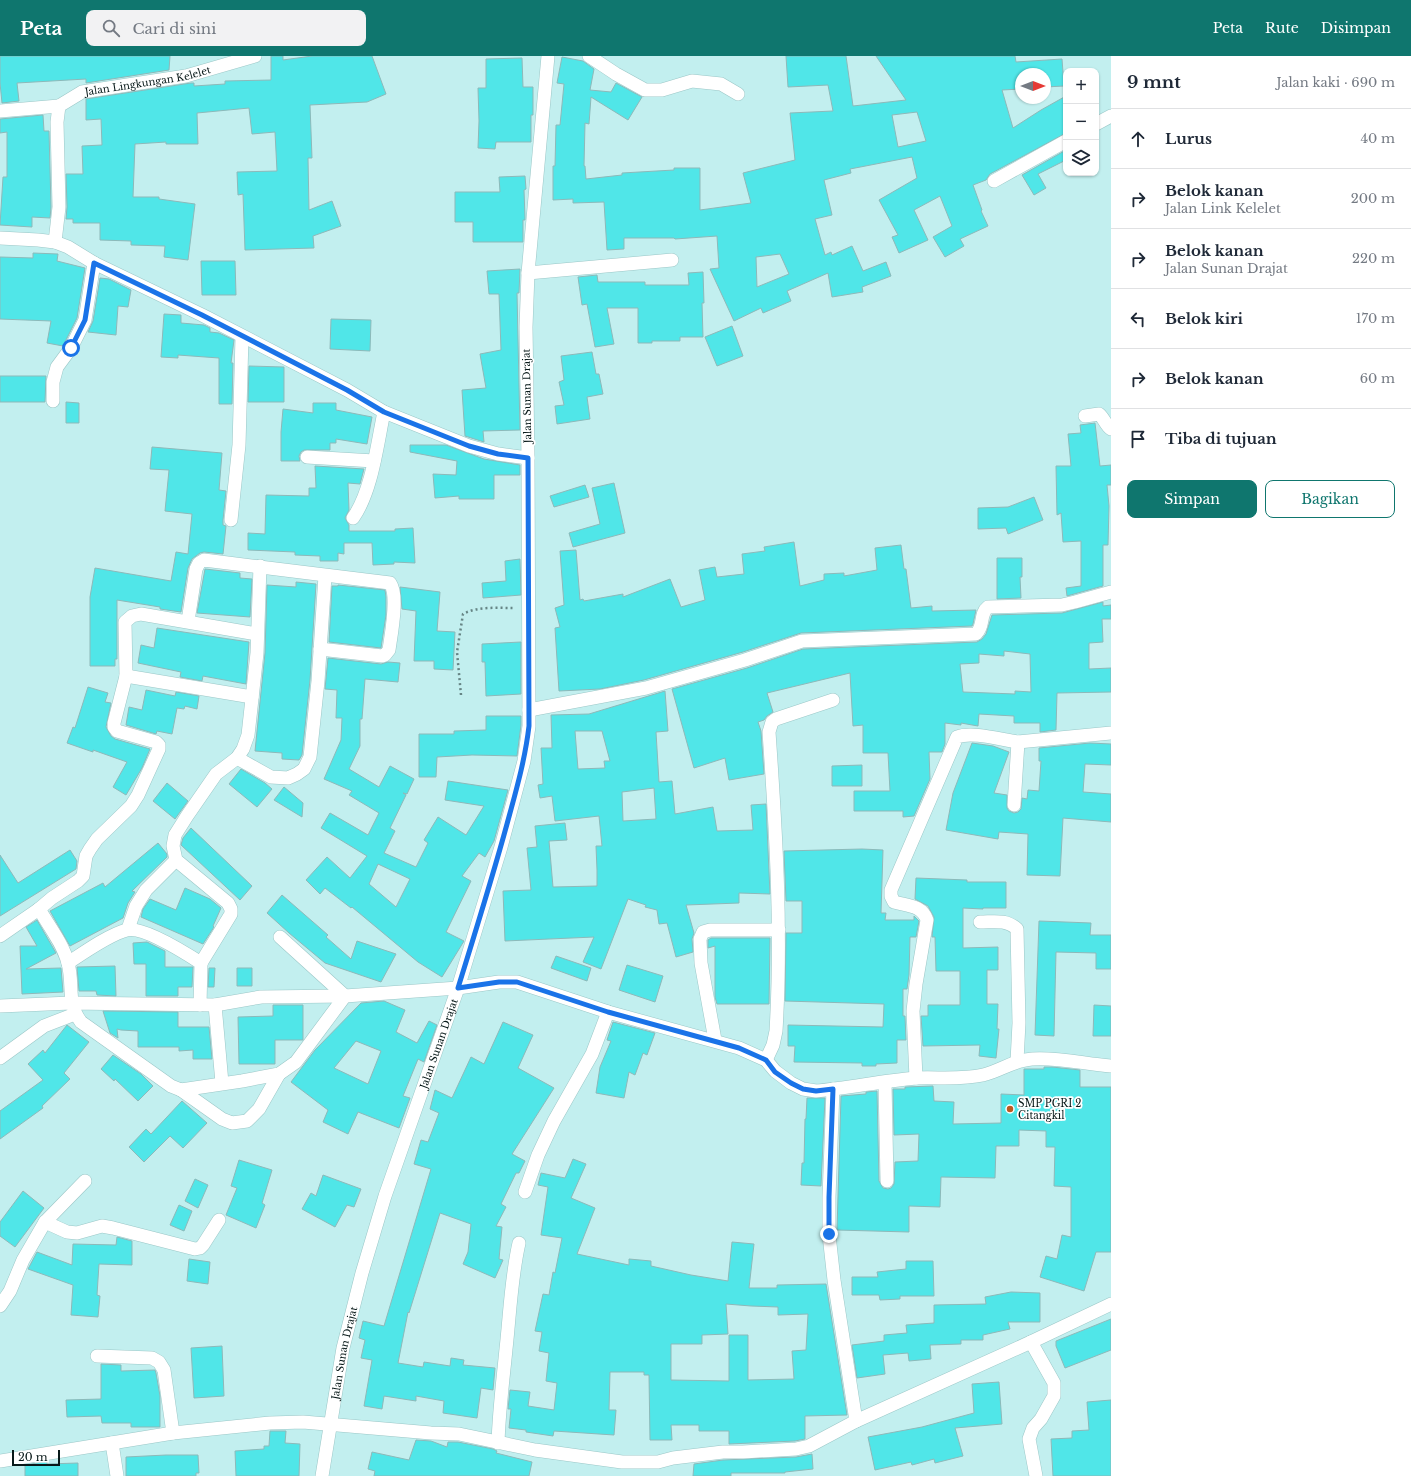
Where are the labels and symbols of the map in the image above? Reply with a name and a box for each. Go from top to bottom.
street label: Jalan Lingkungan Kelelet [82,63,212,98]
north arrow [1015,68,1051,104]
route start [62,339,80,357]
street label: Jalan Sunan Drajat [520,348,534,445]
street label: Jalan Sunan Drajat [416,997,460,1092]
place label: SMP PGRI 2 Citangkil [1018,1097,1081,1122]
marker: SMP PGRI 2 Citangkil [1005,1104,1015,1114]
route end [820,1225,838,1243]
street label: Jalan Sunan Drajat [328,1305,360,1402]
scale bar [12,1448,60,1467]

